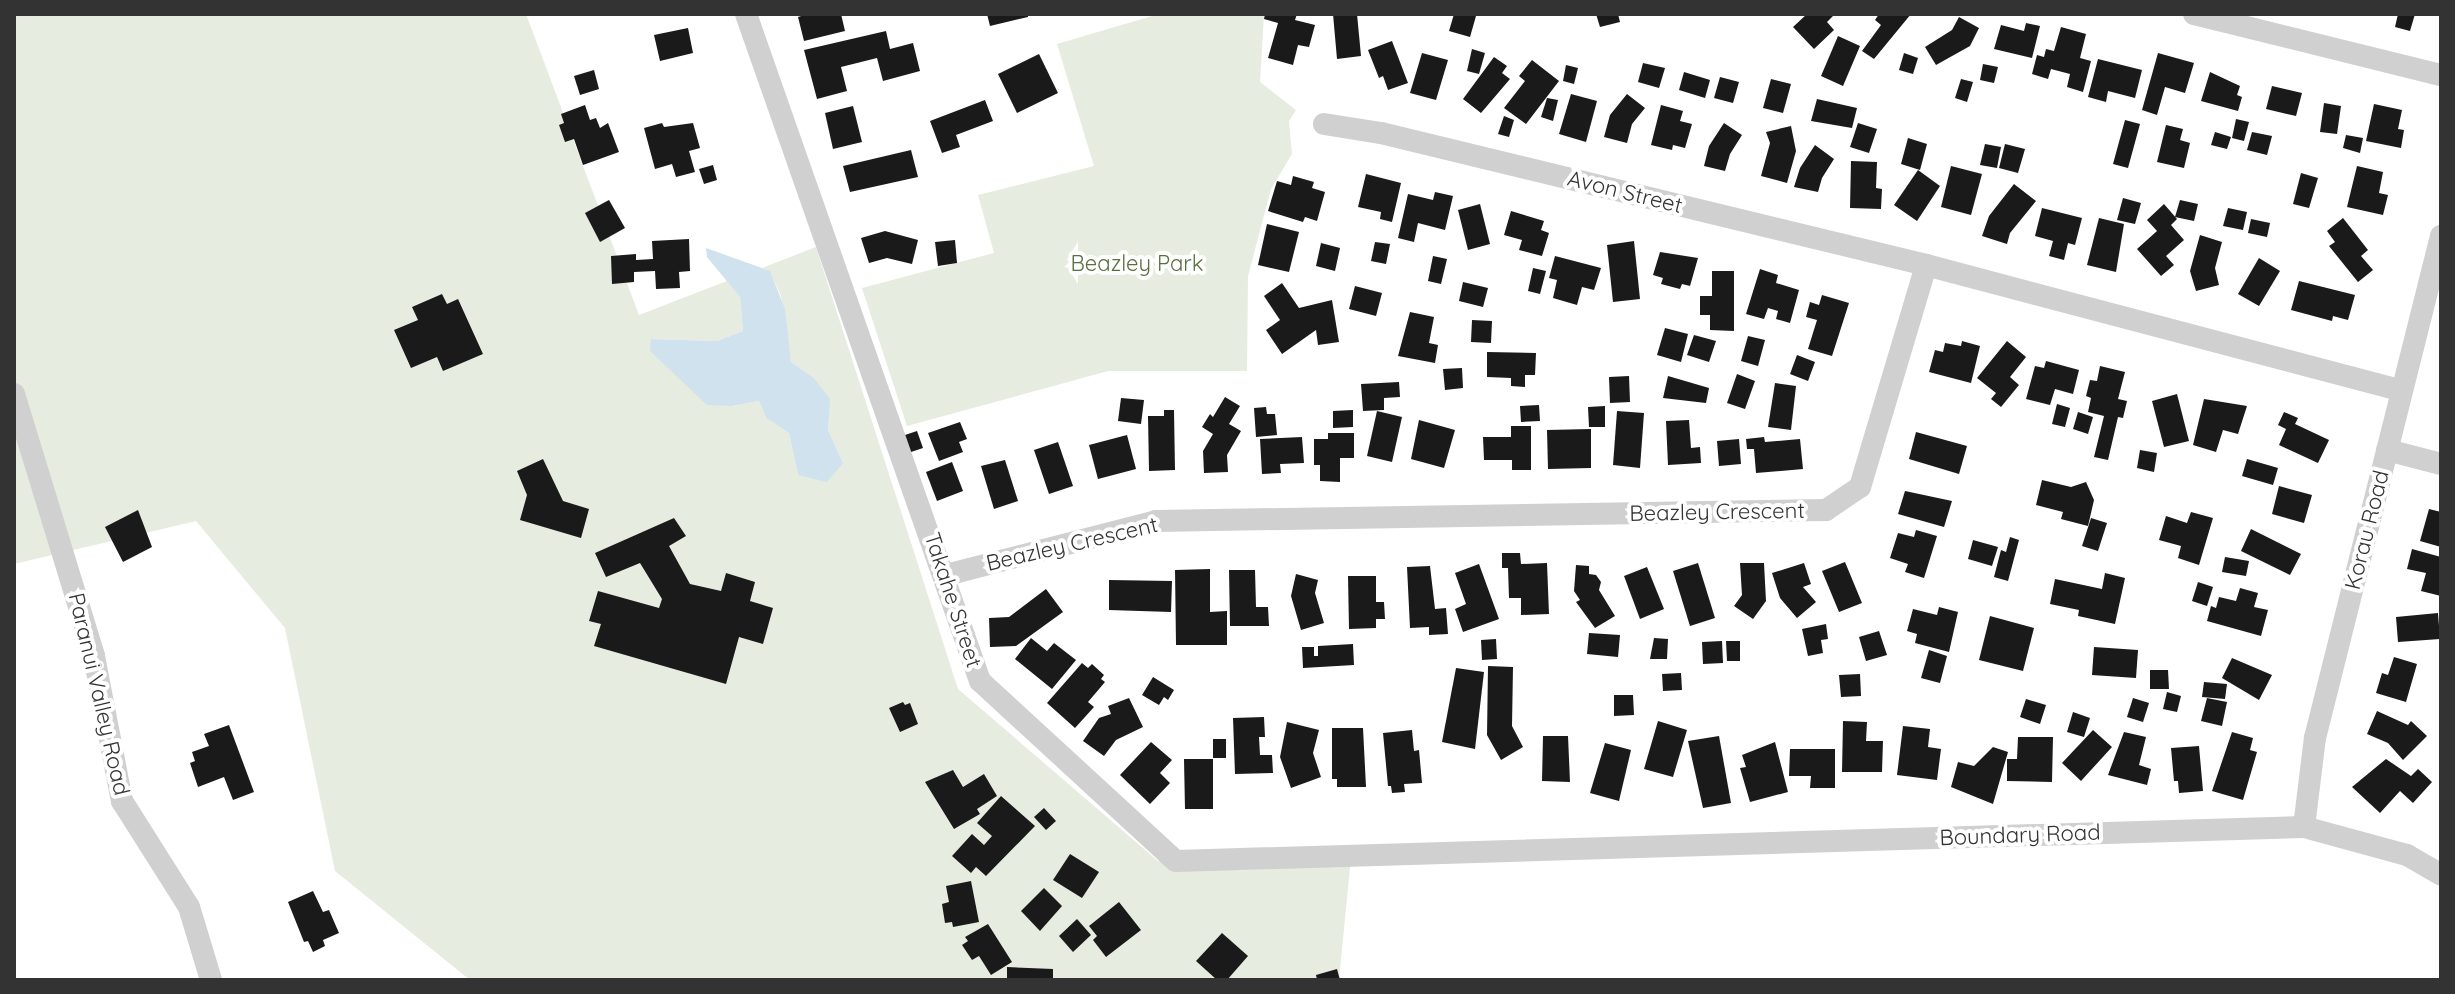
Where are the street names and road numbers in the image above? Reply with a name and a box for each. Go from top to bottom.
street label: Avon Street [1565,165,1685,219]
street label: Korau Road [2339,468,2395,592]
street label: Beazley Crescent [1629,497,1805,527]
street label: Beazley Crescent [984,511,1160,577]
street label: Takahe Street [919,529,987,671]
street label: Paranui Valley Road [63,590,135,798]
street label: Boundary Road [1939,819,2101,851]

